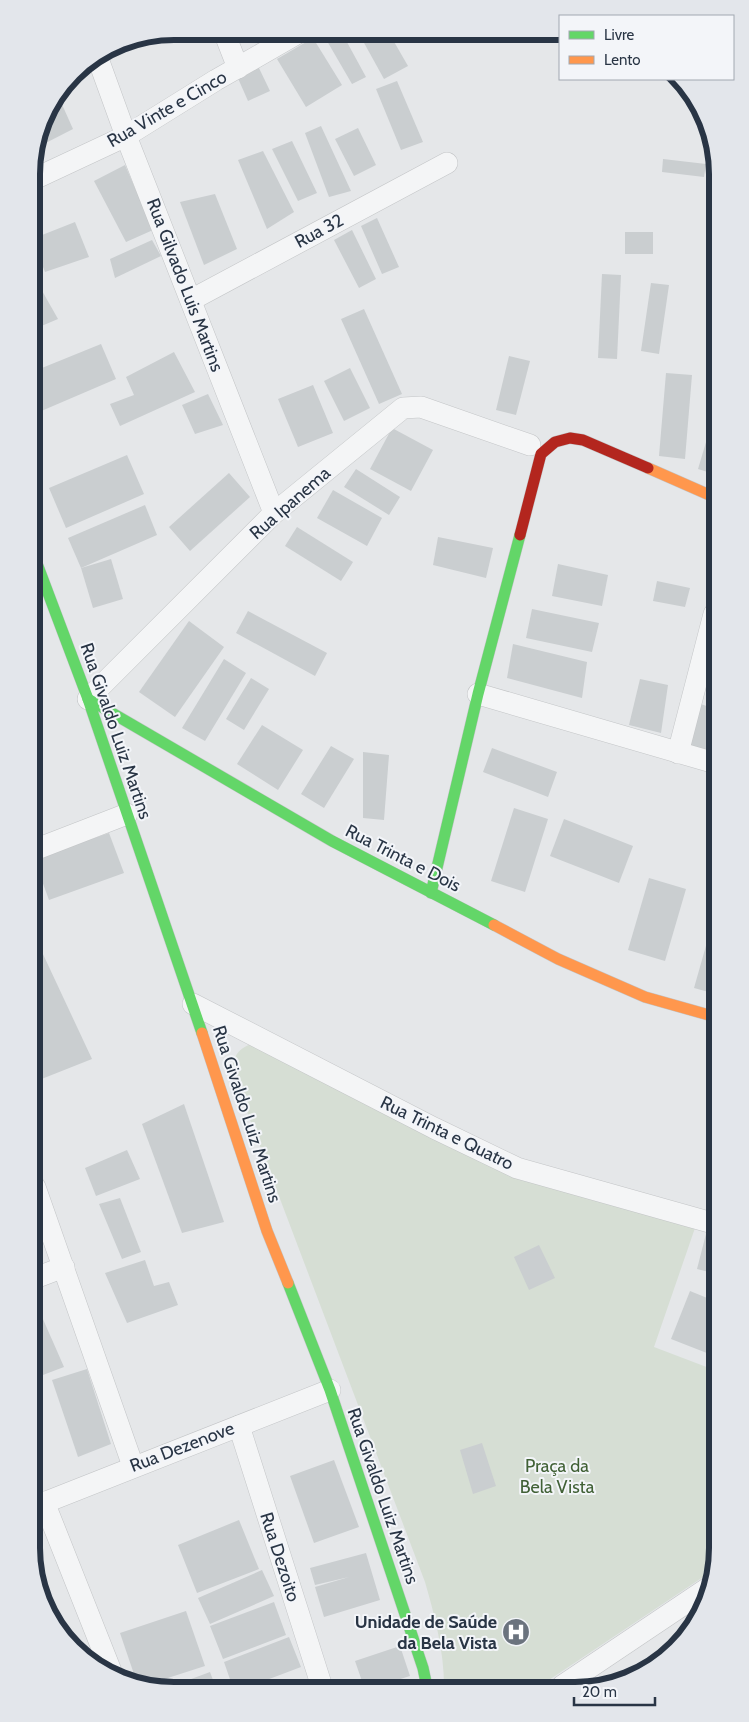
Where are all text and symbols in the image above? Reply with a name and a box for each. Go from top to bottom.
legend [559,15,734,80]
text: Livre [604,26,635,44]
text: Lento [604,51,641,69]
street label: Rua Vinte e Cinco [103,66,231,152]
street label: Rua Gilvado Luis Martins [142,195,228,375]
street label: Rua 32 [291,209,347,253]
street label: Rua Ipanema [245,462,335,544]
street label: Rua Givaldo Luiz Martins [75,640,157,822]
street label: Rua Trinta e Dois [342,820,464,896]
street label: Rua Givaldo Luiz Martins [208,1023,286,1205]
street label: Rua Trinta e Quatro [377,1091,517,1175]
street label: Rua Givaldo Luiz Martins [342,1405,424,1587]
street label: Rua Dezenove [127,1417,237,1477]
park label: Praça da Bela Vista [520,1455,595,1498]
street label: Rua Dezoito [255,1509,305,1605]
place label: Unidade de Saúde da Bela Vista [355,1611,497,1654]
hospital icon: Unidade de Saúde da Bela Vista [501,1617,531,1647]
scale bar [574,1674,655,1706]
text: 20 m [582,1683,617,1701]

